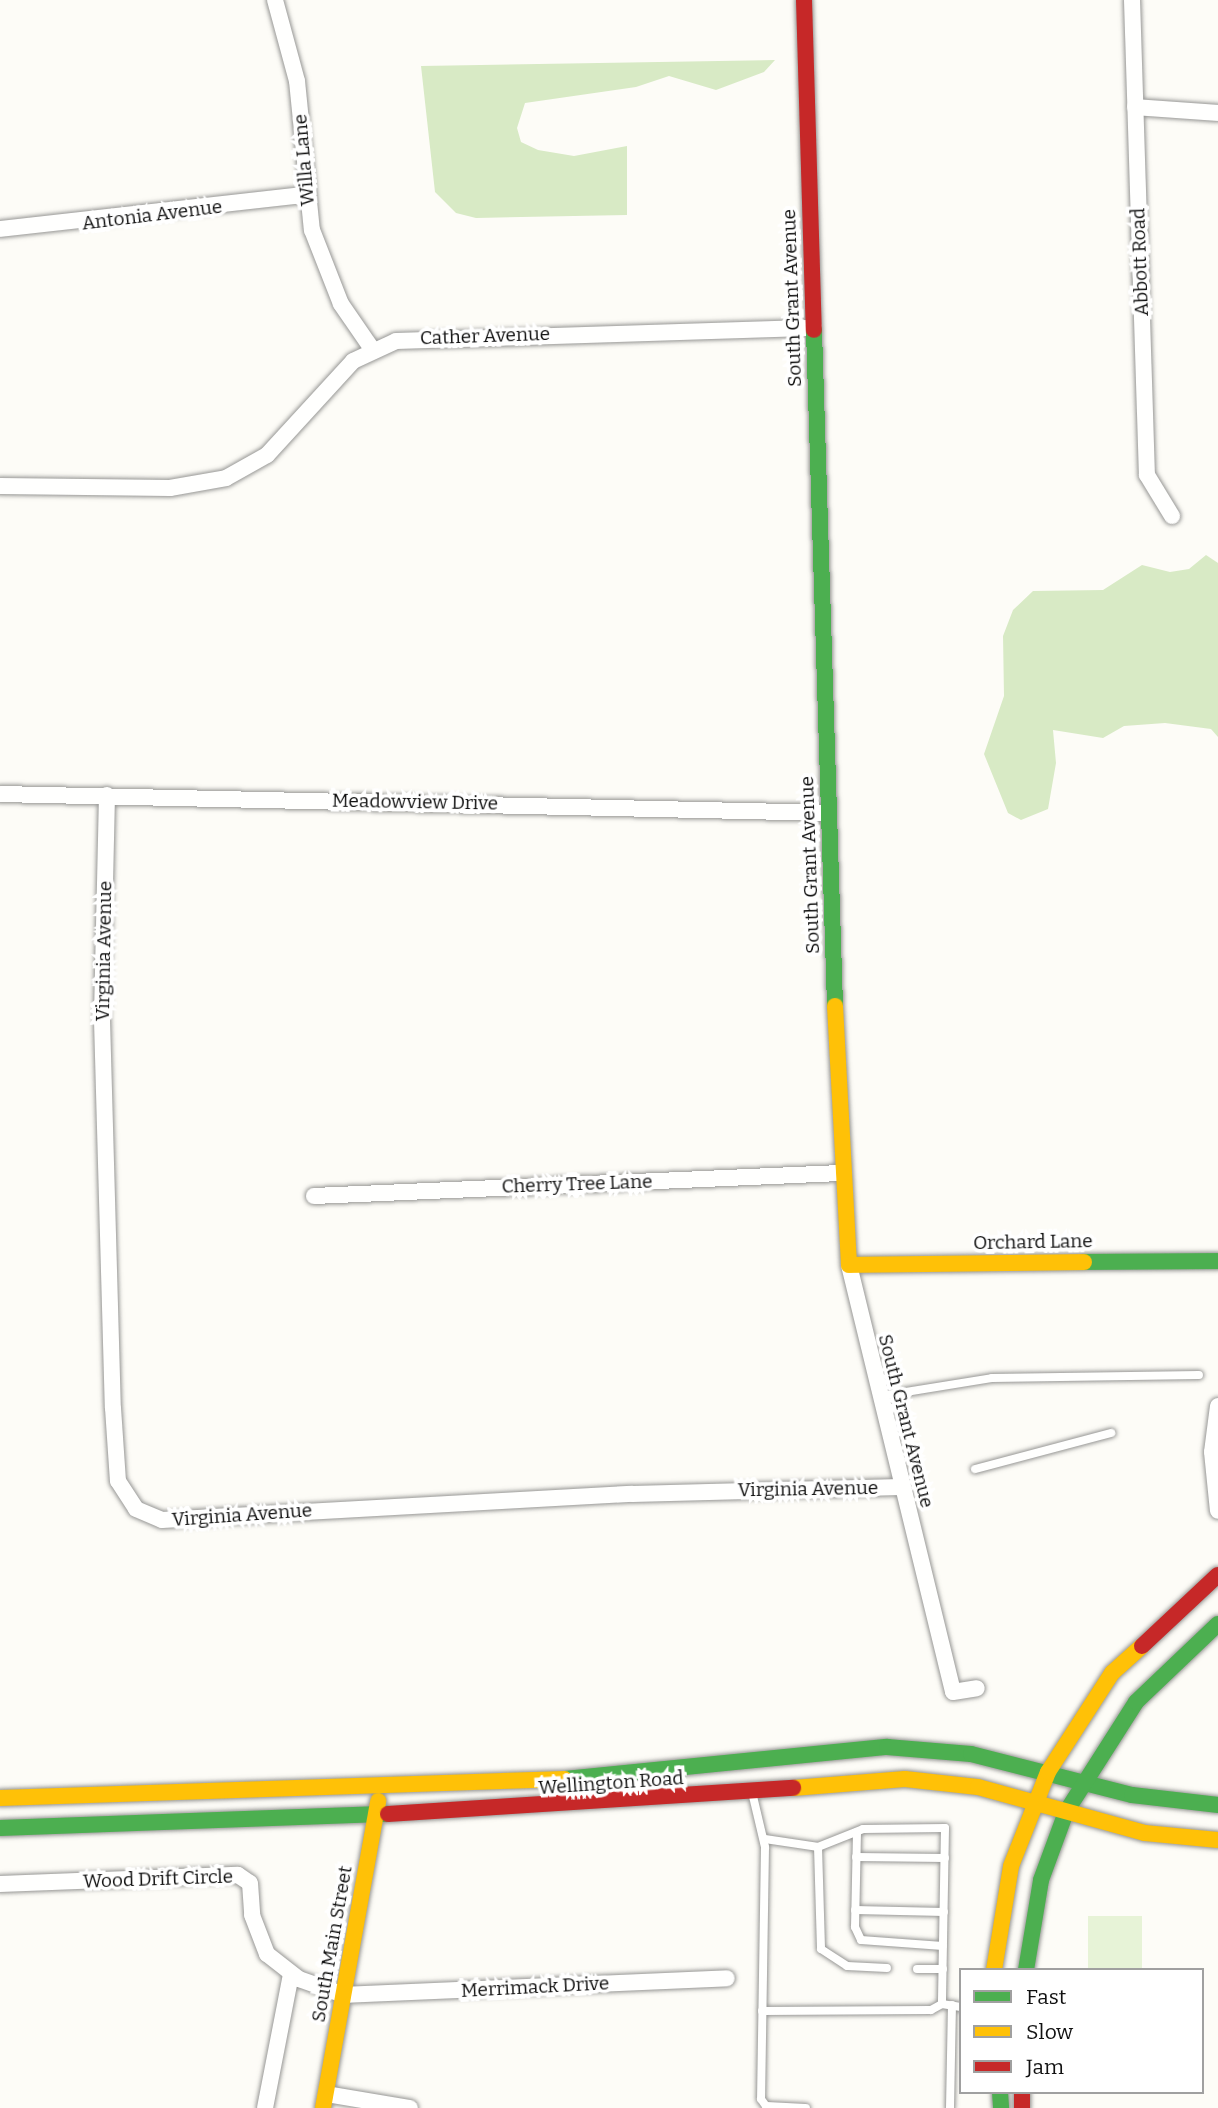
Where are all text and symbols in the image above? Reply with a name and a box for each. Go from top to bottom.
street label: Willa Lane [289,113,319,207]
street label: Antonia Avenue [81,195,223,235]
street label: Abbott Road [1127,207,1153,317]
street label: South Grant Avenue [778,209,806,387]
street label: Cather Avenue [420,322,550,350]
street label: South Grant Avenue [796,776,824,954]
street label: Meadowview Drive [332,789,498,815]
street label: Virginia Avenue [91,881,117,1021]
street label: Cherry Tree Lane [501,1170,653,1198]
street label: Orchard Lane [973,1230,1093,1254]
street label: South Grant Avenue [873,1332,939,1510]
street label: Virginia Avenue [738,1476,878,1502]
street label: Virginia Avenue [171,1499,313,1531]
street label: Wellington Road [538,1767,684,1799]
street label: South Main Street [307,1864,357,2024]
street label: Wood Drift Circle [83,1865,233,1893]
legend [959,1968,1204,2094]
street label: Merrimack Drive [460,1972,610,2002]
text: Fast [1026,1984,1066,2010]
text: Slow [1026,2019,1073,2045]
text: Jam [1026,2054,1064,2080]

